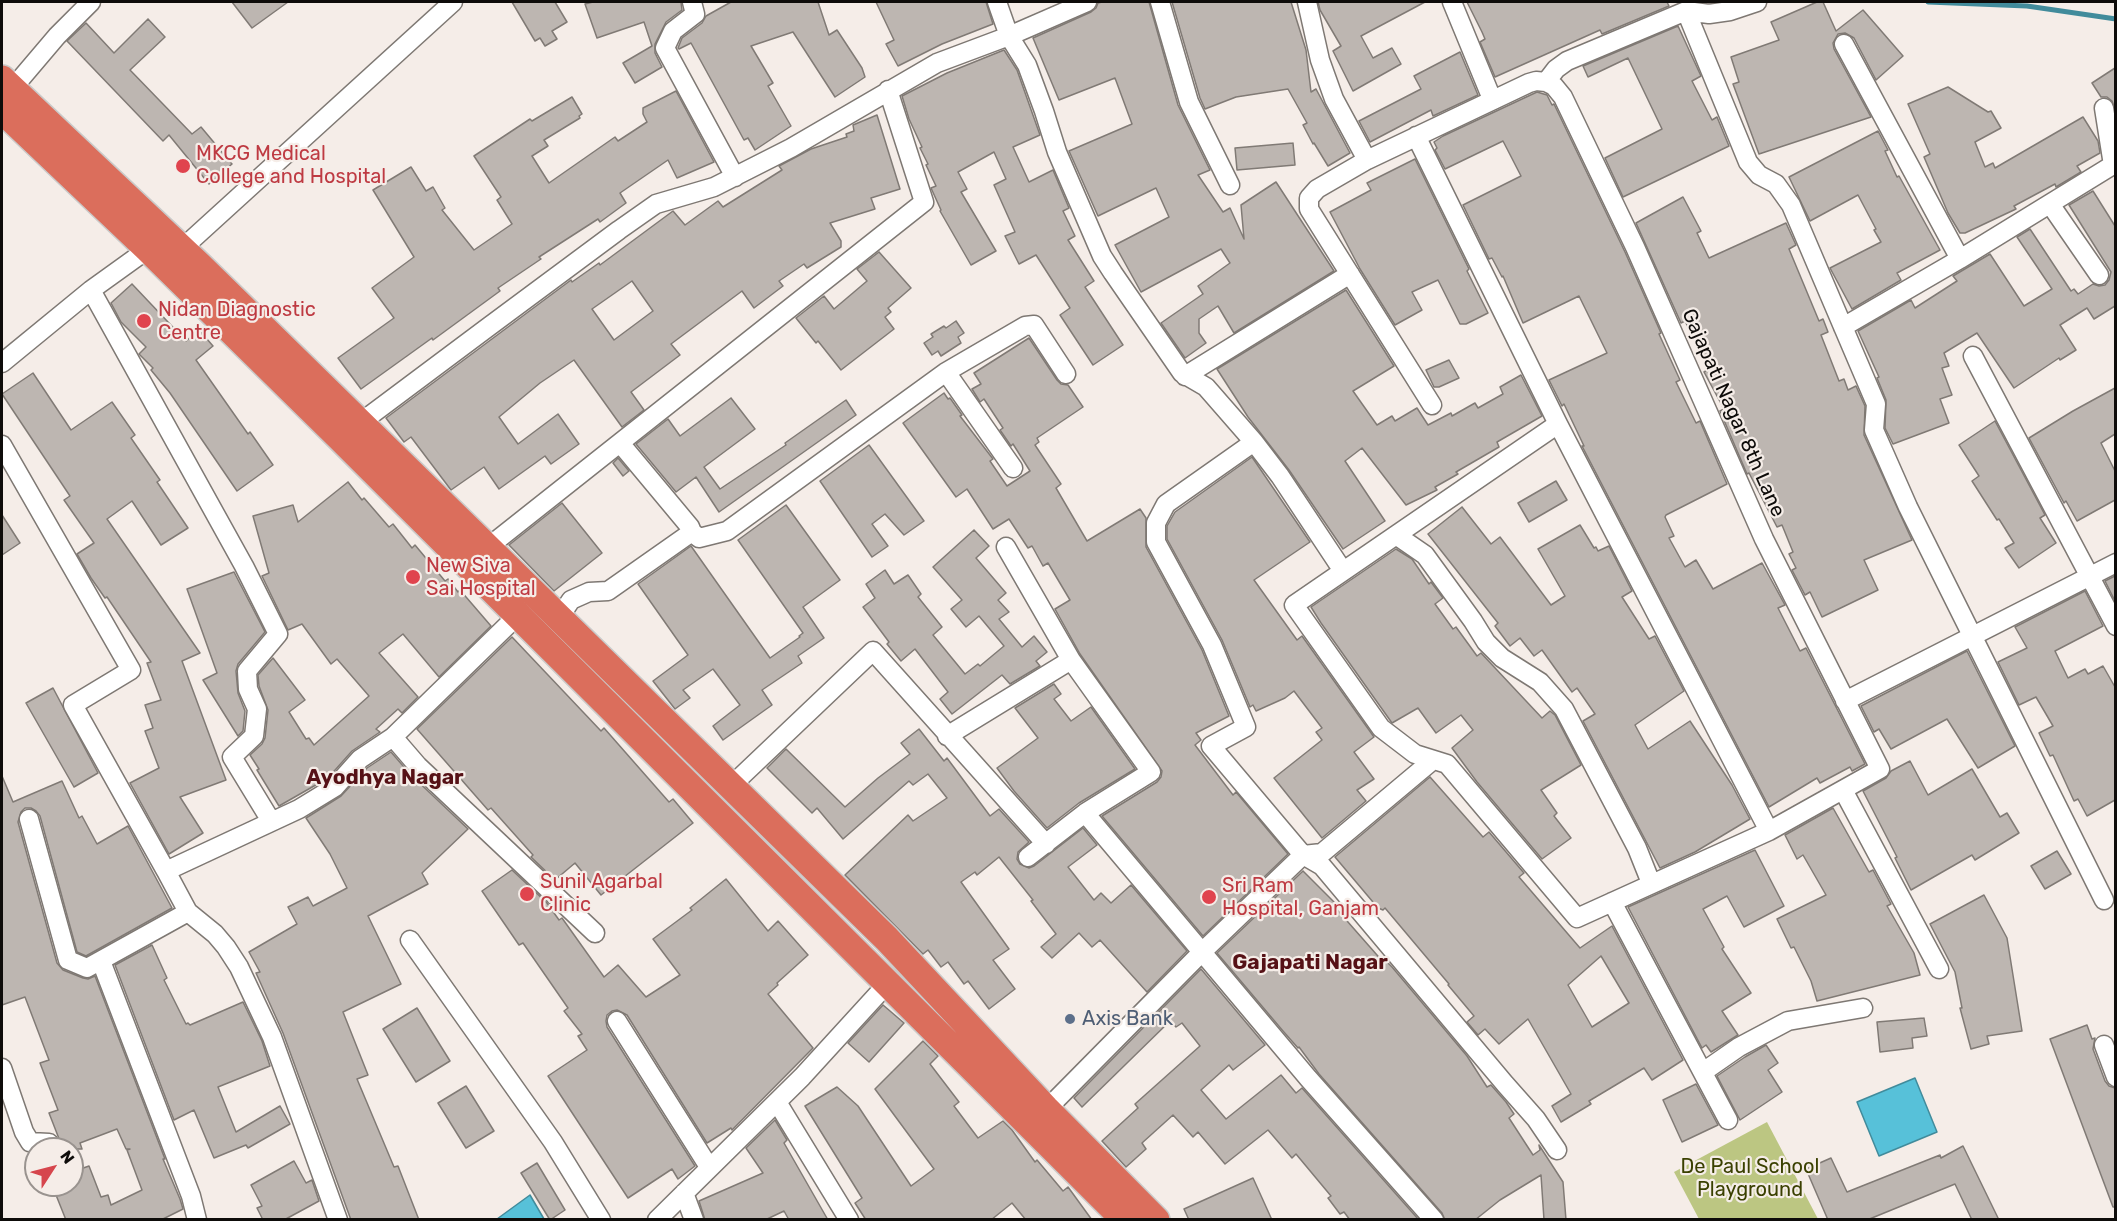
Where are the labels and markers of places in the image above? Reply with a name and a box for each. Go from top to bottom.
place label: MKCG Medical College and Hospital [196,142,386,189]
marker: MKCG Medical College and Hospital [174,157,192,175]
place label: Nidan Diagnostic Centre [158,298,316,345]
marker: Nidan Diagnostic Centre [135,312,153,330]
place label: New Siva Sai Hospital [426,554,536,601]
marker: New Siva Sai Hospital [404,568,422,586]
place label: Sunil Agarbal Clinic [540,870,663,917]
place label: Sri Ram Hospital, Ganjam [1222,874,1379,921]
marker: Sunil Agarbal Clinic [518,885,536,903]
marker: Sri Ram Hospital, Ganjam [1200,888,1218,906]
place label: Axis Bank [1082,1007,1173,1031]
marker: Axis Bank [1063,1012,1077,1026]

